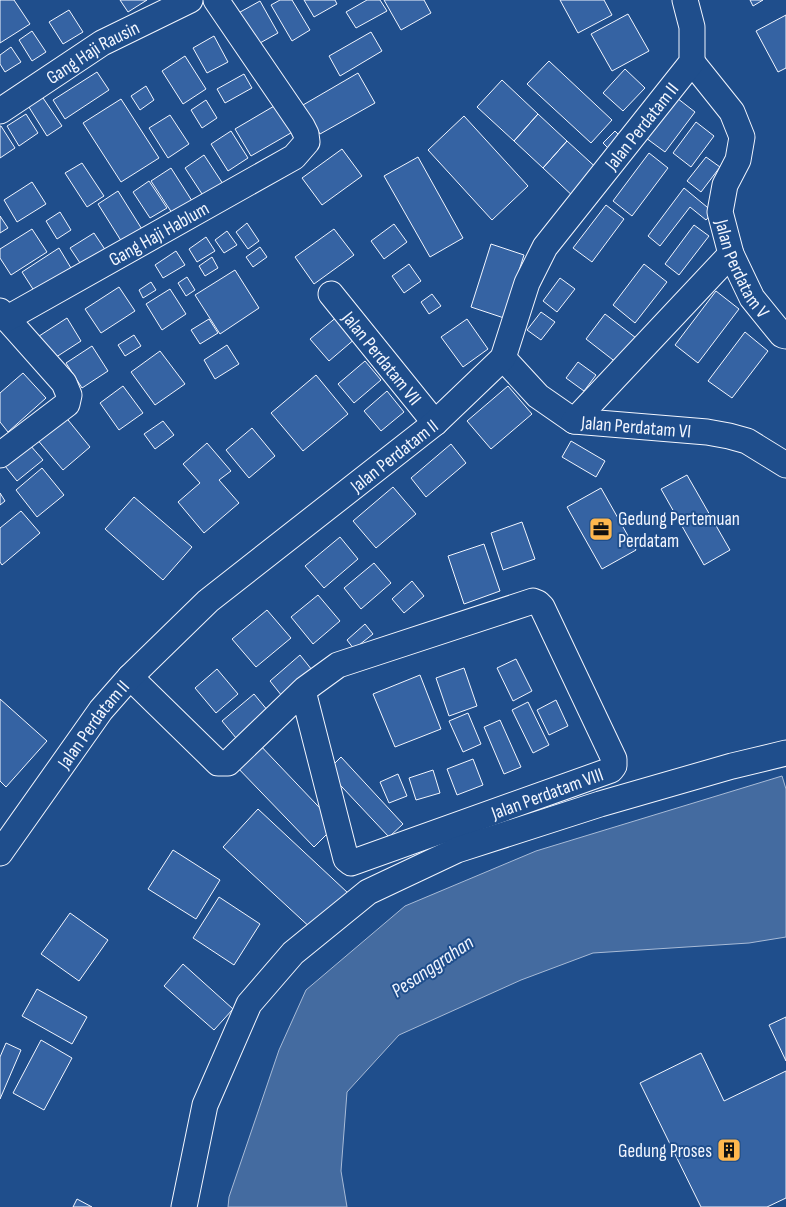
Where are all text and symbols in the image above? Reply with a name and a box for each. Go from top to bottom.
street label: Gang Haji Rausin [42,17,143,90]
street label: Jalan Perdatam II [600,79,684,176]
street label: Gang Haji Hablum [105,197,213,272]
street label: Jalan Perdatam V [709,216,774,324]
street label: Jalan Perdatam VII [336,306,426,410]
street label: Jalan Perdatam VI [579,412,692,444]
street label: Jalan Perdatam II [345,415,443,499]
place label: Gedung Pertemuan Perdatam [618,508,740,553]
office icon: Gedung Pertemuan Perdatam [588,516,614,542]
street label: Jalan Perdatam II [53,676,135,774]
street label: Jalan Perdatam VIII [487,763,607,826]
water label: Pesanggrahan [387,931,478,1003]
building icon: Gedung Proses [716,1137,742,1163]
place label: Gedung Proses [618,1140,712,1163]

